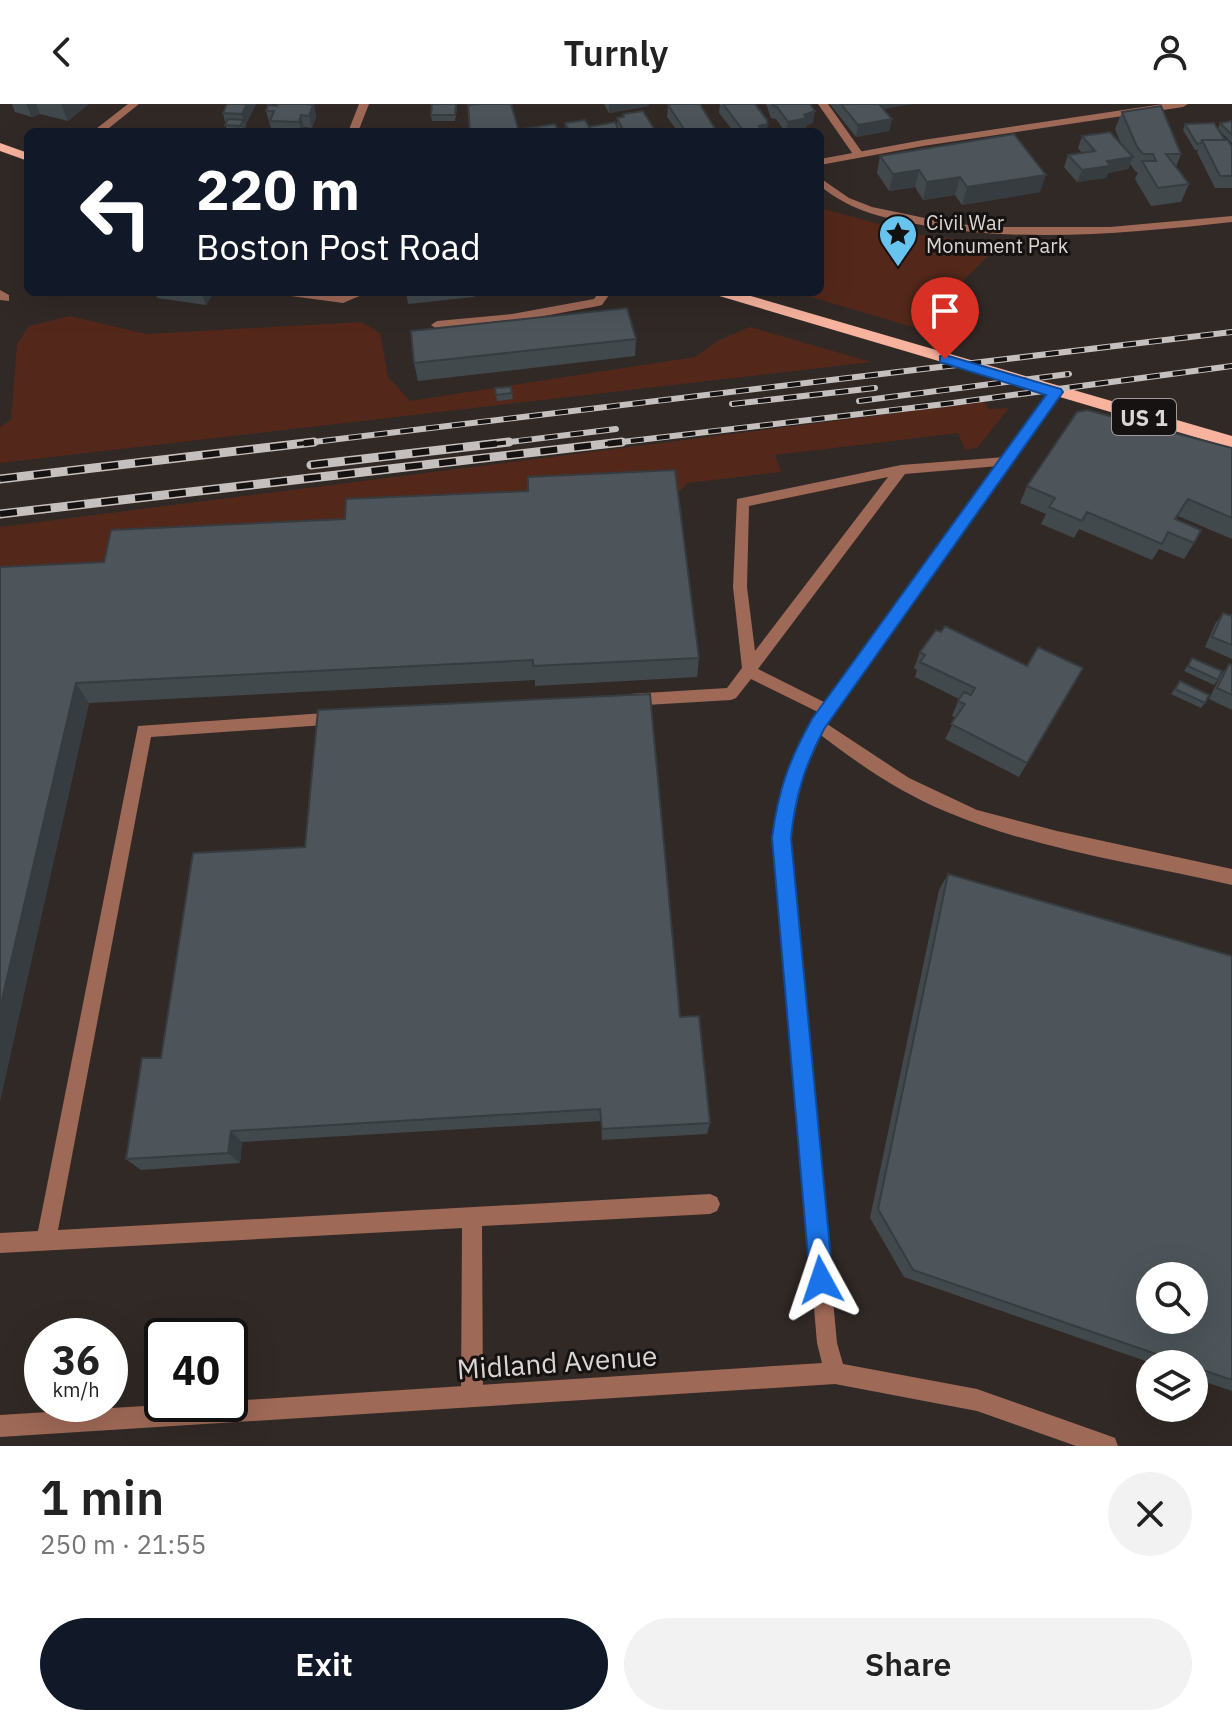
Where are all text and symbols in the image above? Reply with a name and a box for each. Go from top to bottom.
text: Turnly [564,29,668,76]
icon: back [40,30,84,74]
icon: person [1148,30,1192,74]
text: 220 m [196,153,360,225]
icon: left [64,160,168,264]
place label: Civil War Monument Park [926,209,1069,259]
place icon: Civil War Monument Park [877,213,919,268]
text: Boston Post Road [196,223,481,270]
pin [911,277,979,359]
icon: arrive [923,289,967,333]
road number: US 1 [1112,399,1176,435]
position arrow [779,1238,863,1322]
map controls [1136,1262,1208,1422]
button: search [1136,1262,1208,1334]
speed limit sign: 40 [144,1318,248,1422]
text: 36 [52,1334,100,1386]
street label: Midland Avenue [456,1337,658,1387]
button: layers [1136,1350,1208,1422]
text: km/h [52,1376,100,1403]
text: 1 min [40,1466,164,1528]
button: close [1108,1472,1192,1556]
text: 250 m · 21:55 [40,1527,206,1561]
button: Exit [40,1618,608,1710]
button: Share [624,1618,1192,1710]

